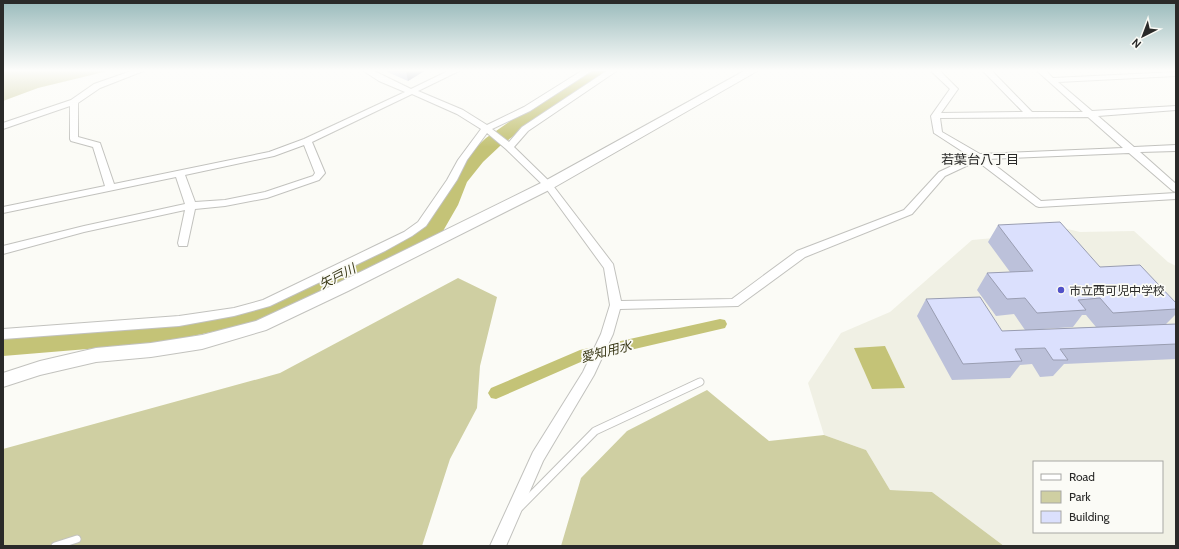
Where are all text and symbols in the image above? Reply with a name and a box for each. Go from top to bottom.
north arrow [1123,16,1163,56]
text: N [1129,36,1144,51]
district label: 若葉台八丁目 [941,151,1019,167]
water label: 矢戸川 [316,259,360,292]
place label: 市立西可児中学校 [1069,283,1165,298]
marker: 市立西可児中学校 [1056,285,1066,295]
water label: 愛知用水 [579,336,635,365]
legend [1033,461,1163,533]
text: Road [1069,469,1095,484]
text: Park [1069,489,1091,504]
text: Building [1069,509,1111,524]

